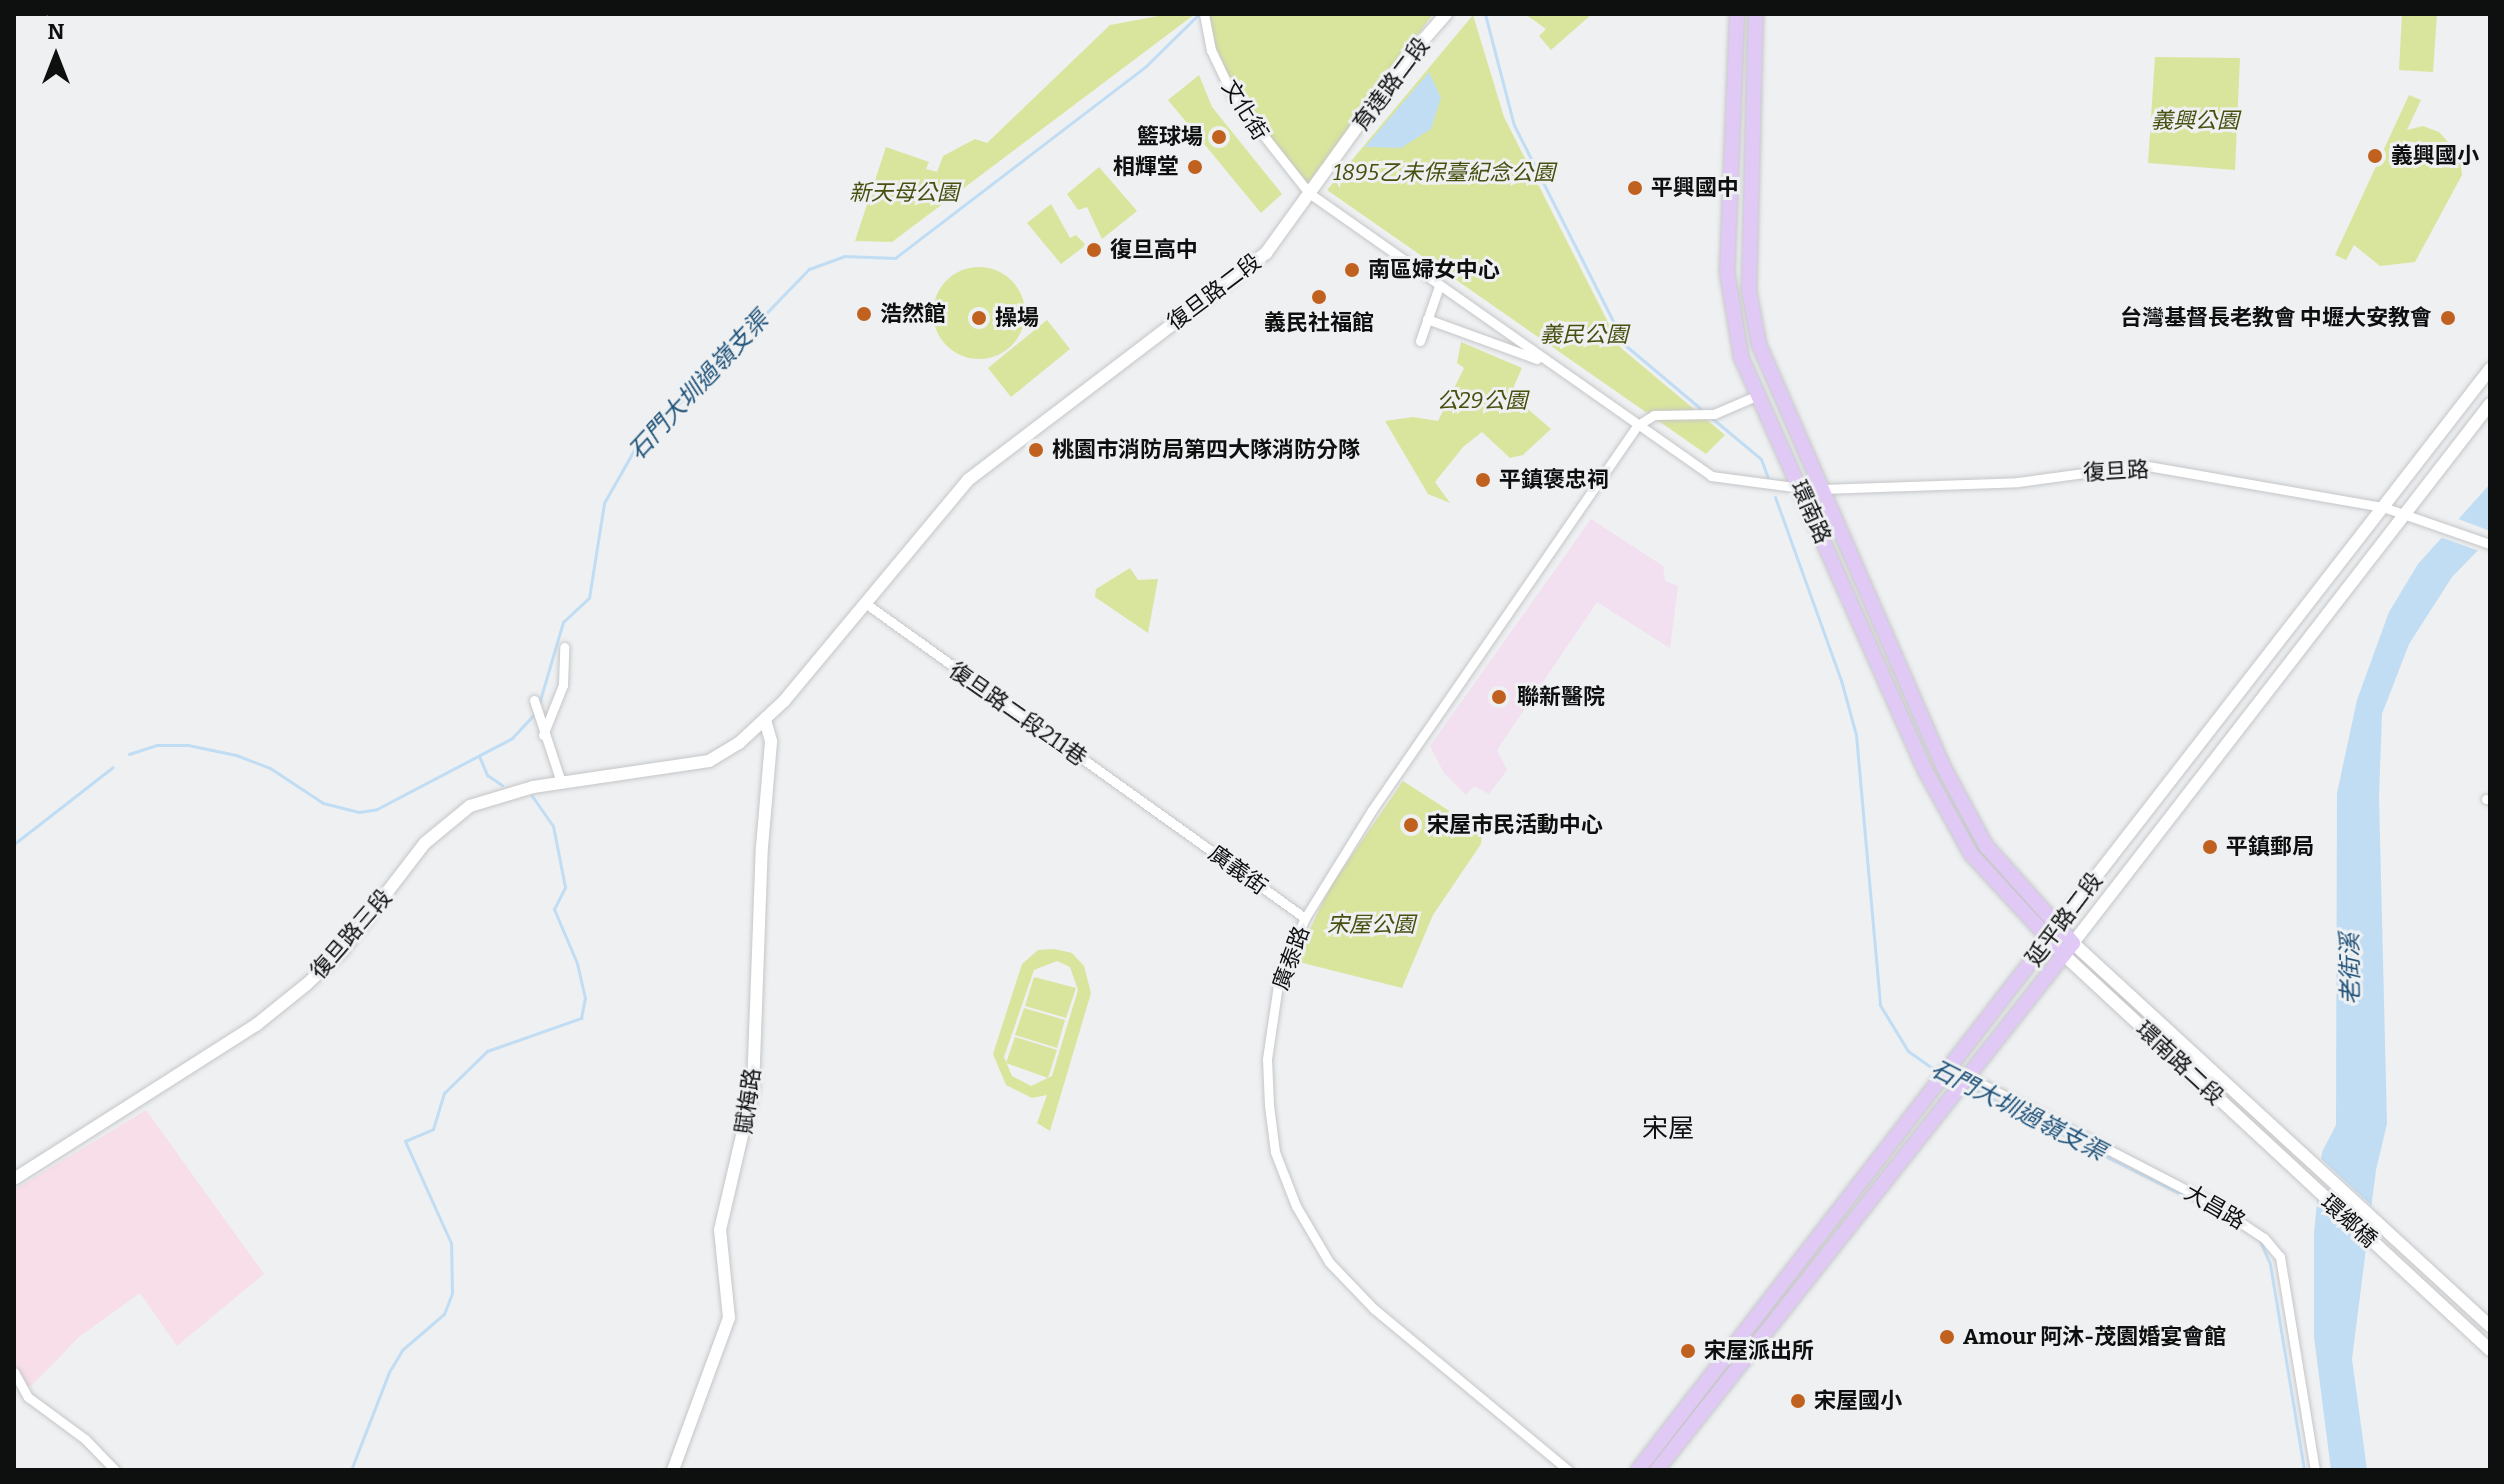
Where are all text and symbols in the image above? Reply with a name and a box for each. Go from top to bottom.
north arrow [16,16,96,96]
text: N [48,18,64,45]
street label: 育達路二段 [1347,32,1435,136]
street label: 文化街 [1216,75,1274,145]
park label: 義興公園 [2151,108,2239,134]
place label: 籃球場 [1137,124,1203,150]
marker: 籃球場 [1210,128,1228,146]
place label: 義興國小 [2391,143,2479,169]
marker: 義興國小 [2366,147,2384,165]
place label: 相輝堂 [1113,154,1179,180]
marker: 相輝堂 [1186,158,1204,176]
park label: 1895乙未保臺紀念公園 [1333,160,1555,186]
place label: 平興國中 [1651,175,1739,201]
marker: 平興國中 [1626,179,1644,197]
park label: 新天母公園 [849,180,959,206]
place label: 復旦高中 [1110,237,1198,263]
marker: 復旦高中 [1085,241,1103,259]
street label: 復旦路二段 [1162,248,1266,336]
place label: 南區婦女中心 [1368,257,1500,283]
marker: 南區婦女中心 [1343,261,1361,279]
marker: 義民社福館 [1310,288,1328,306]
place label: 浩然館 [880,301,946,327]
marker: 浩然館 [855,305,873,323]
place label: 操場 [995,305,1039,331]
place label: 台灣基督長老教會 中壢大安教會 [2120,305,2432,331]
water label: 石門大圳過嶺支渠 [623,306,775,466]
marker: 操場 [970,309,988,327]
marker: 台灣基督長老教會 中壢大安教會 [2439,309,2457,327]
place label: 義民社福館 [1264,310,1374,336]
park label: 義民公園 [1540,322,1628,348]
park label: 公29公園 [1437,388,1527,414]
place label: 桃園市消防局第四大隊消防分隊 [1052,437,1360,463]
marker: 桃園市消防局第四大隊消防分隊 [1027,441,1045,459]
street label: 復旦路 [2082,456,2150,486]
place label: 平鎮褒忠祠 [1499,467,1609,493]
marker: 平鎮褒忠祠 [1474,471,1492,489]
street label: 環南路 [1786,476,1836,548]
street label: 復旦路二段211巷 [944,657,1092,771]
place label: 聯新醫院 [1517,684,1605,710]
marker: 聯新醫院 [1488,686,1510,708]
place label: 宋屋市民活動中心 [1427,812,1603,838]
marker: 宋屋市民活動中心 [1402,816,1420,834]
place label: 平鎮郵局 [2226,834,2314,860]
marker: 平鎮郵局 [2201,838,2219,856]
street label: 廣義街 [1204,840,1272,900]
street label: 延平路二段 [2020,867,2108,971]
street label: 復旦路三段 [305,884,397,984]
park label: 宋屋公園 [1327,912,1415,938]
street label: 廣泰路 [1267,922,1315,994]
water label: 老街溪 [2336,933,2366,1005]
street label: 環南路二段 [2131,1016,2229,1110]
water label: 石門大圳過嶺支渠 [1926,1055,2110,1167]
street label: 賦梅路 [730,1066,766,1136]
district label: 宋屋 [1642,1113,1694,1145]
street label: 大昌路 [2180,1179,2250,1235]
street label: 環鄉橋 [2316,1189,2382,1253]
place label: Amour 阿沐-茂園婚宴會館 [1963,1324,2226,1350]
marker: Amour 阿沐-茂園婚宴會館 [1938,1328,1956,1346]
place label: 宋屋派出所 [1704,1338,1814,1364]
marker: 宋屋派出所 [1679,1342,1697,1360]
place label: 宋屋國小 [1814,1388,1902,1414]
marker: 宋屋國小 [1789,1392,1807,1410]

